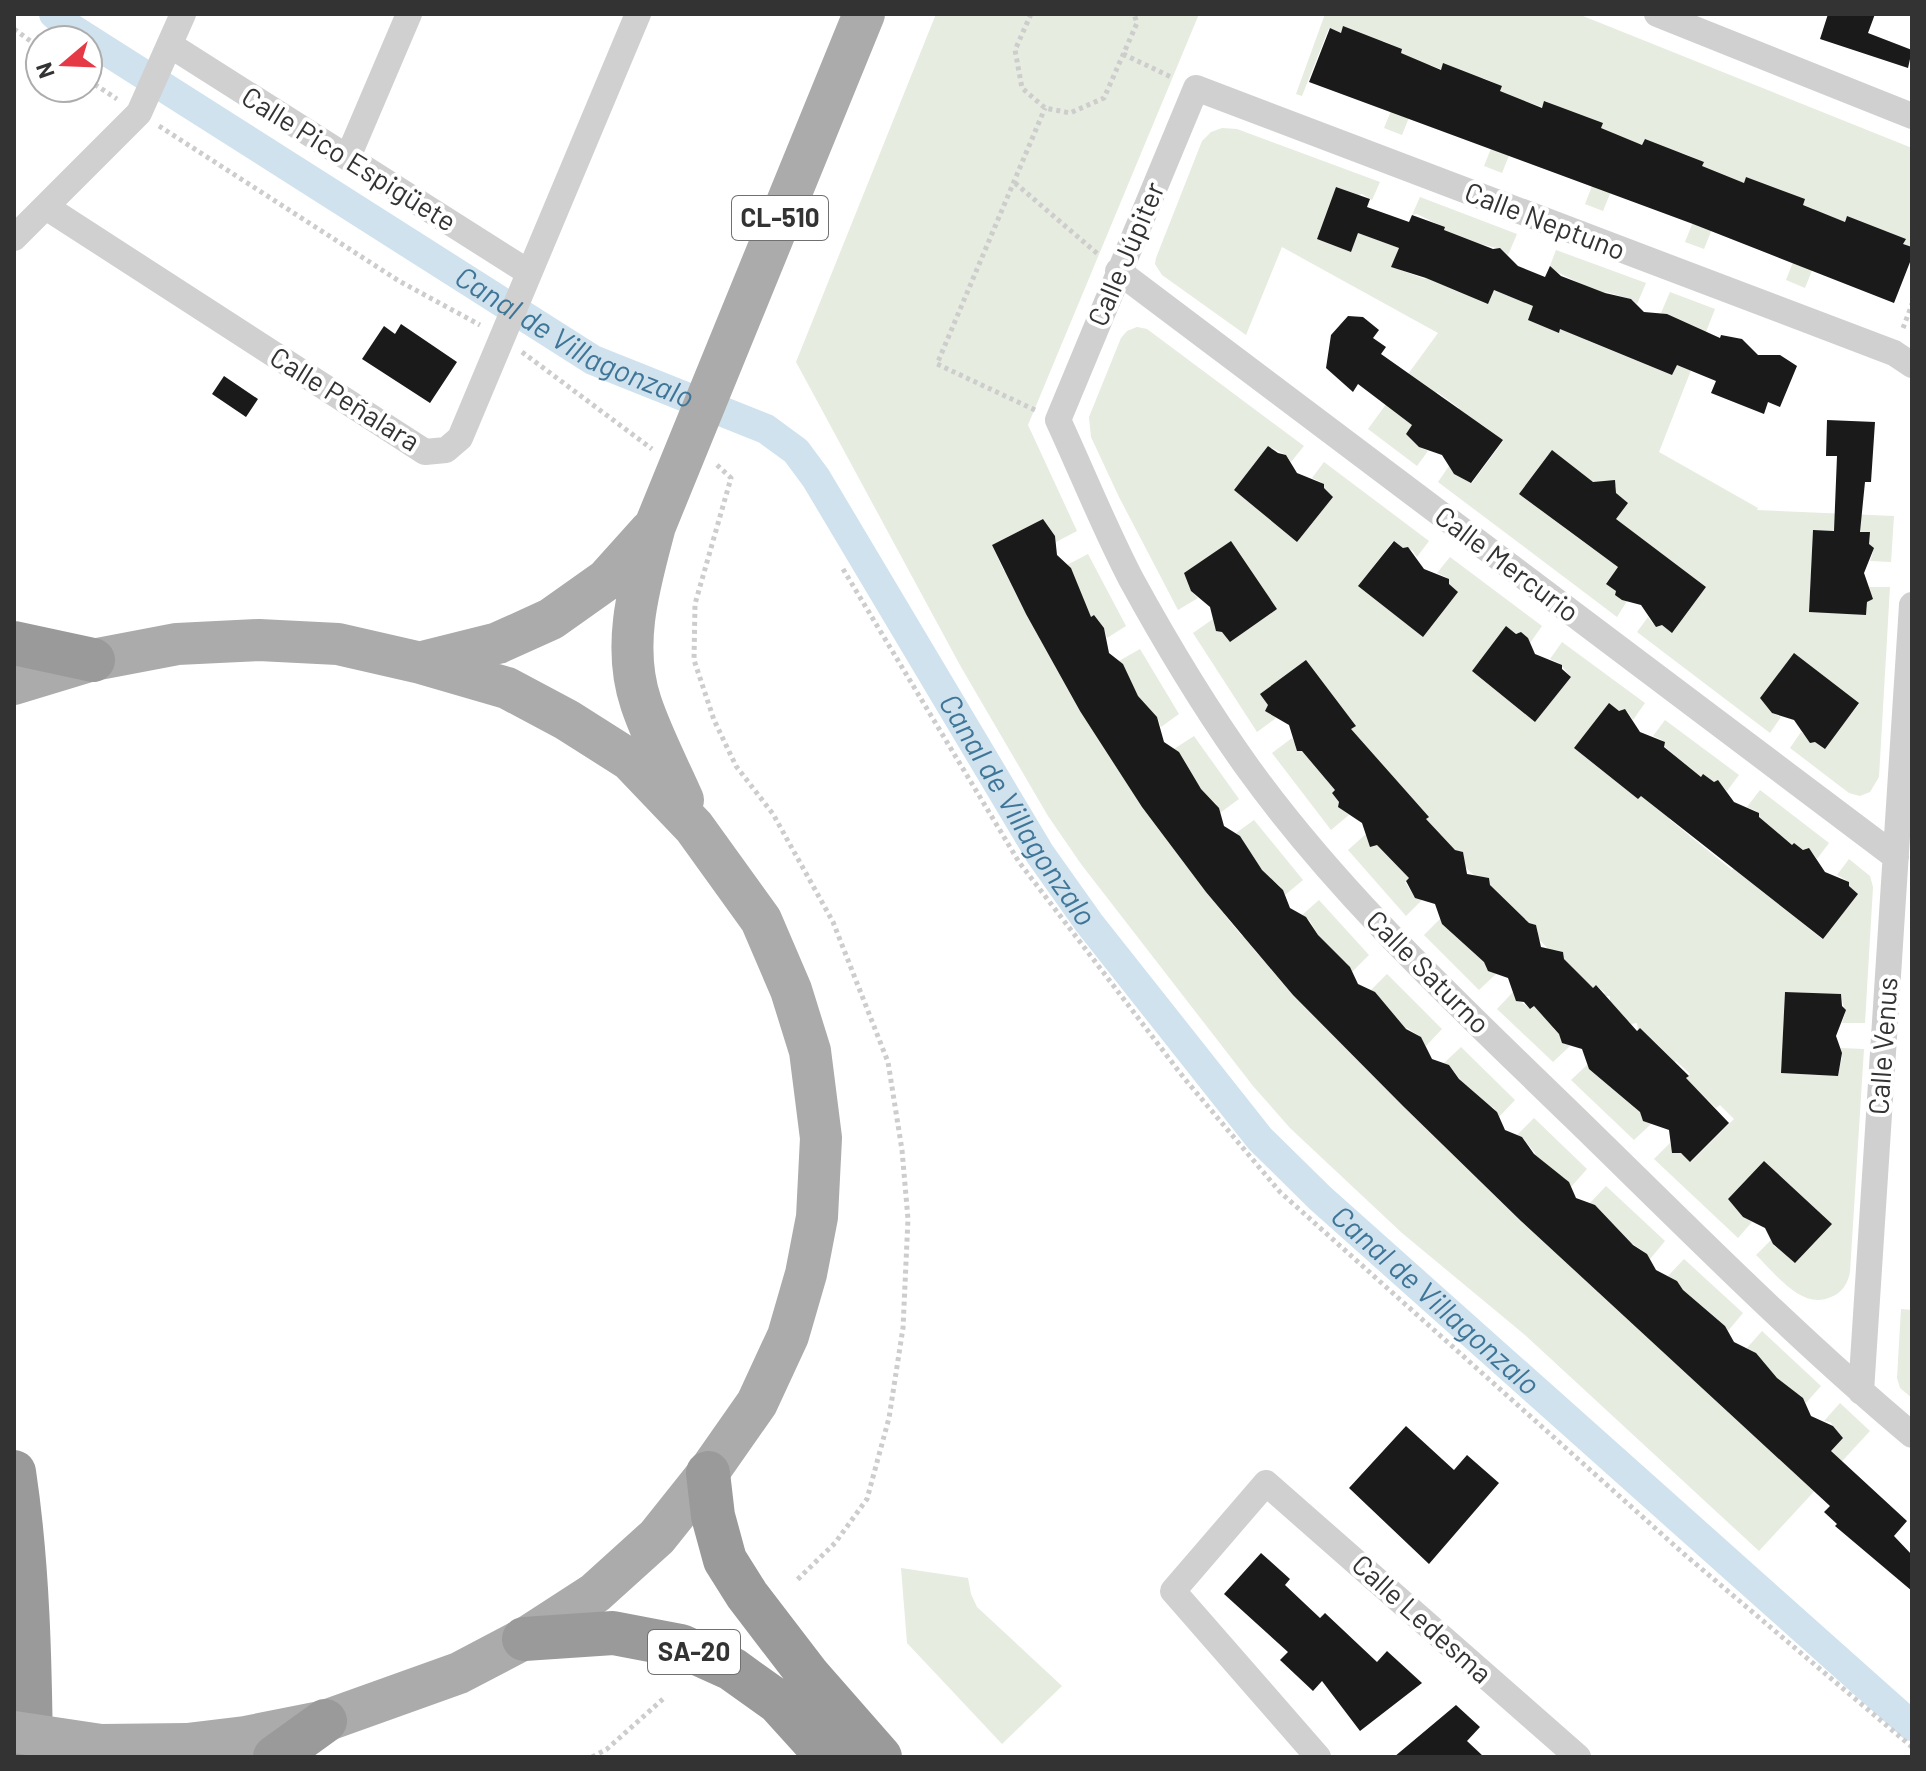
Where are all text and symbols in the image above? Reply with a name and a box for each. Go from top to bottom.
north arrow [24,24,104,104]
text: N [29,60,59,82]
street label: Calle Pico Espigüete [236,79,463,238]
street label: Calle Neptuno [1460,174,1630,266]
street label: Calle Júpiter [1079,176,1171,331]
road number: CL-510 [732,196,828,240]
water label: Canal de Villagonzalo [449,257,700,414]
street label: Calle Peñalara [264,339,427,458]
street label: Calle Mercurio [1429,498,1586,628]
water label: Canal de Villagonzalo [933,687,1105,932]
street label: Calle Saturno [1360,903,1497,1040]
street label: Calle Venus [1860,976,1904,1116]
water label: Canal de Villagonzalo [1325,1197,1548,1402]
street label: Calle Ledesma [1346,1547,1500,1690]
road number: SA-20 [648,1630,740,1674]

